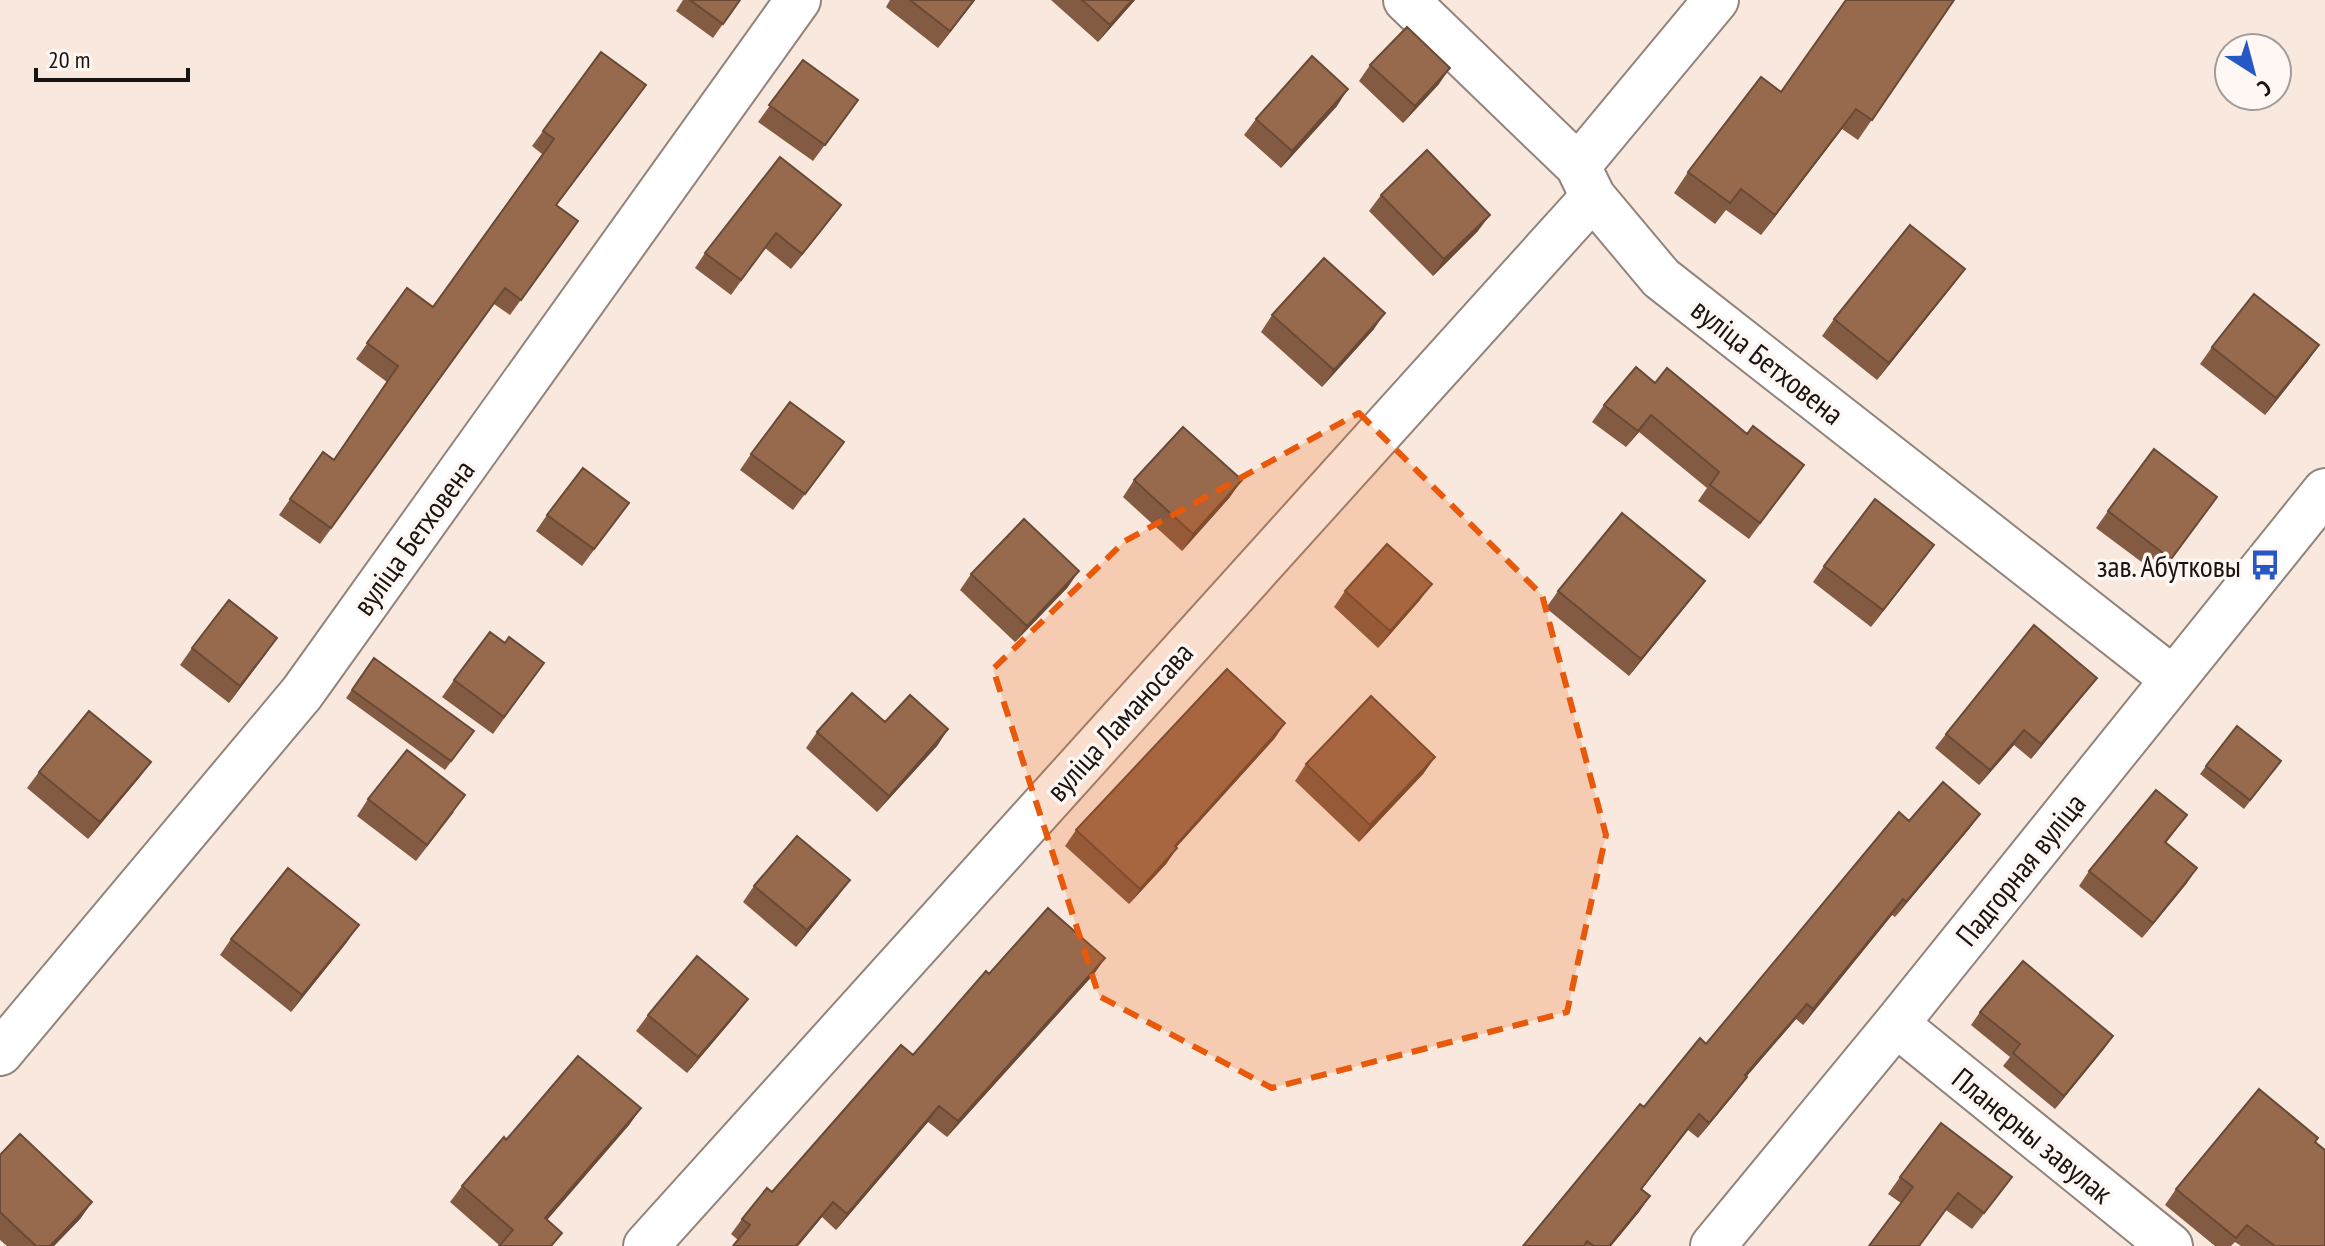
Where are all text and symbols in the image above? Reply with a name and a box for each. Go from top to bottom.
scale bar [36,32,188,82]
north arrow [2213,32,2293,112]
text: 20 m [48,44,90,75]
text: С [2252,74,2277,102]
street label: вуліца Бетховена [1684,289,1852,433]
street label: вуліца Бетховена [344,452,482,622]
place label: зав. Абутковы [2097,546,2241,585]
bus stop icon: зав. Абутковы [2248,548,2282,582]
street label: вуліца Ламаносава [1037,633,1201,809]
street label: Падгорная вуліца [1946,785,2094,953]
street label: Планерны завулак [1945,1058,2121,1212]

